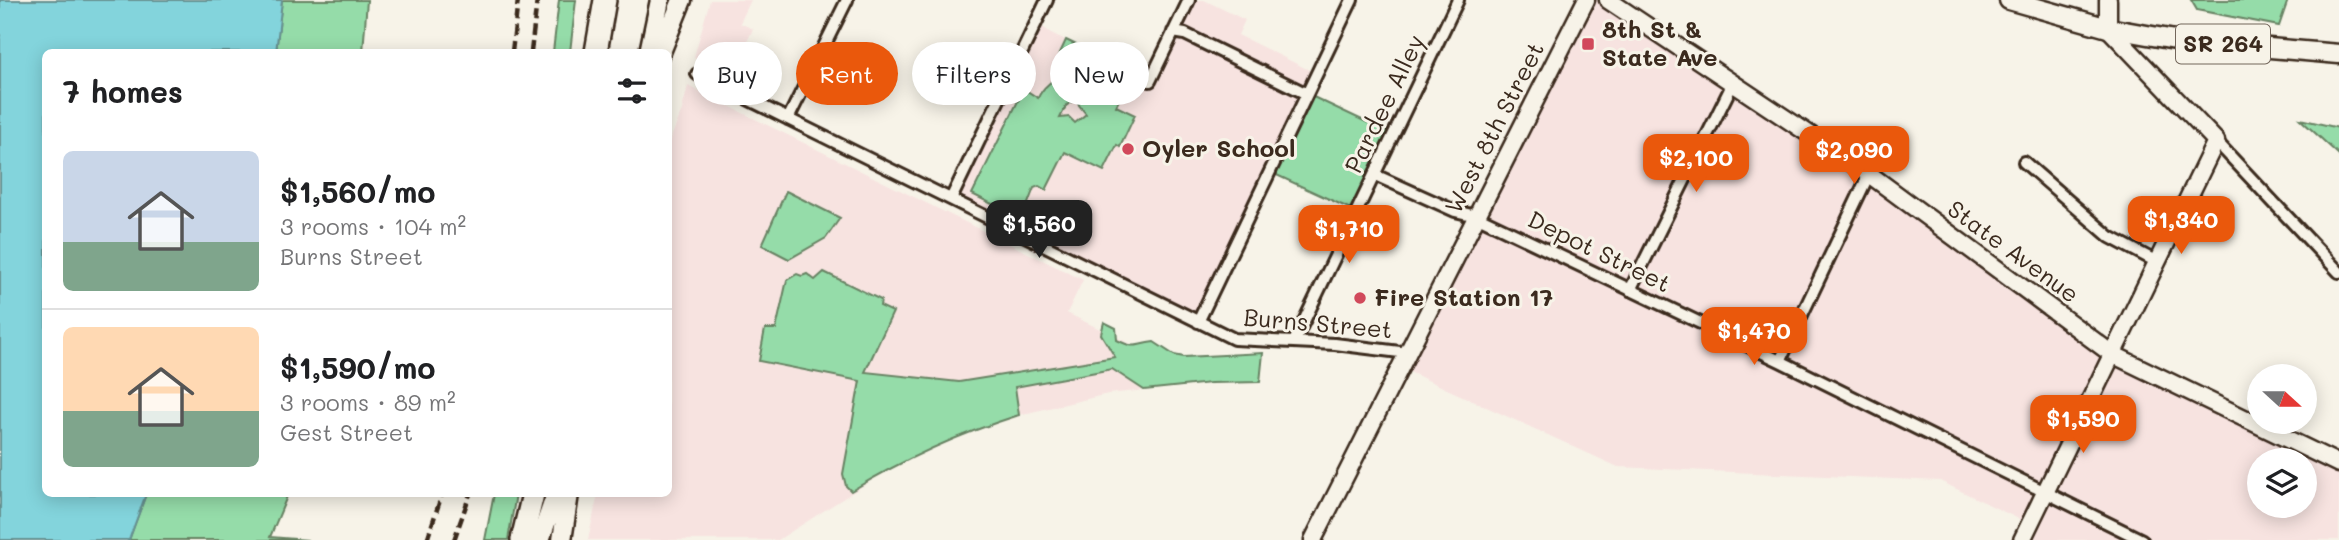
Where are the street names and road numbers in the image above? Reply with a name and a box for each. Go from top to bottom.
road number: SR 264 [2176,24,2270,64]
street label: Pardee Alley [1337,29,1431,178]
street label: West 8th Street [1437,36,1550,218]
street label: State Avenue [1942,193,2086,309]
street label: Depot Street [1523,203,1676,299]
street label: Burns Street [1243,301,1394,344]

